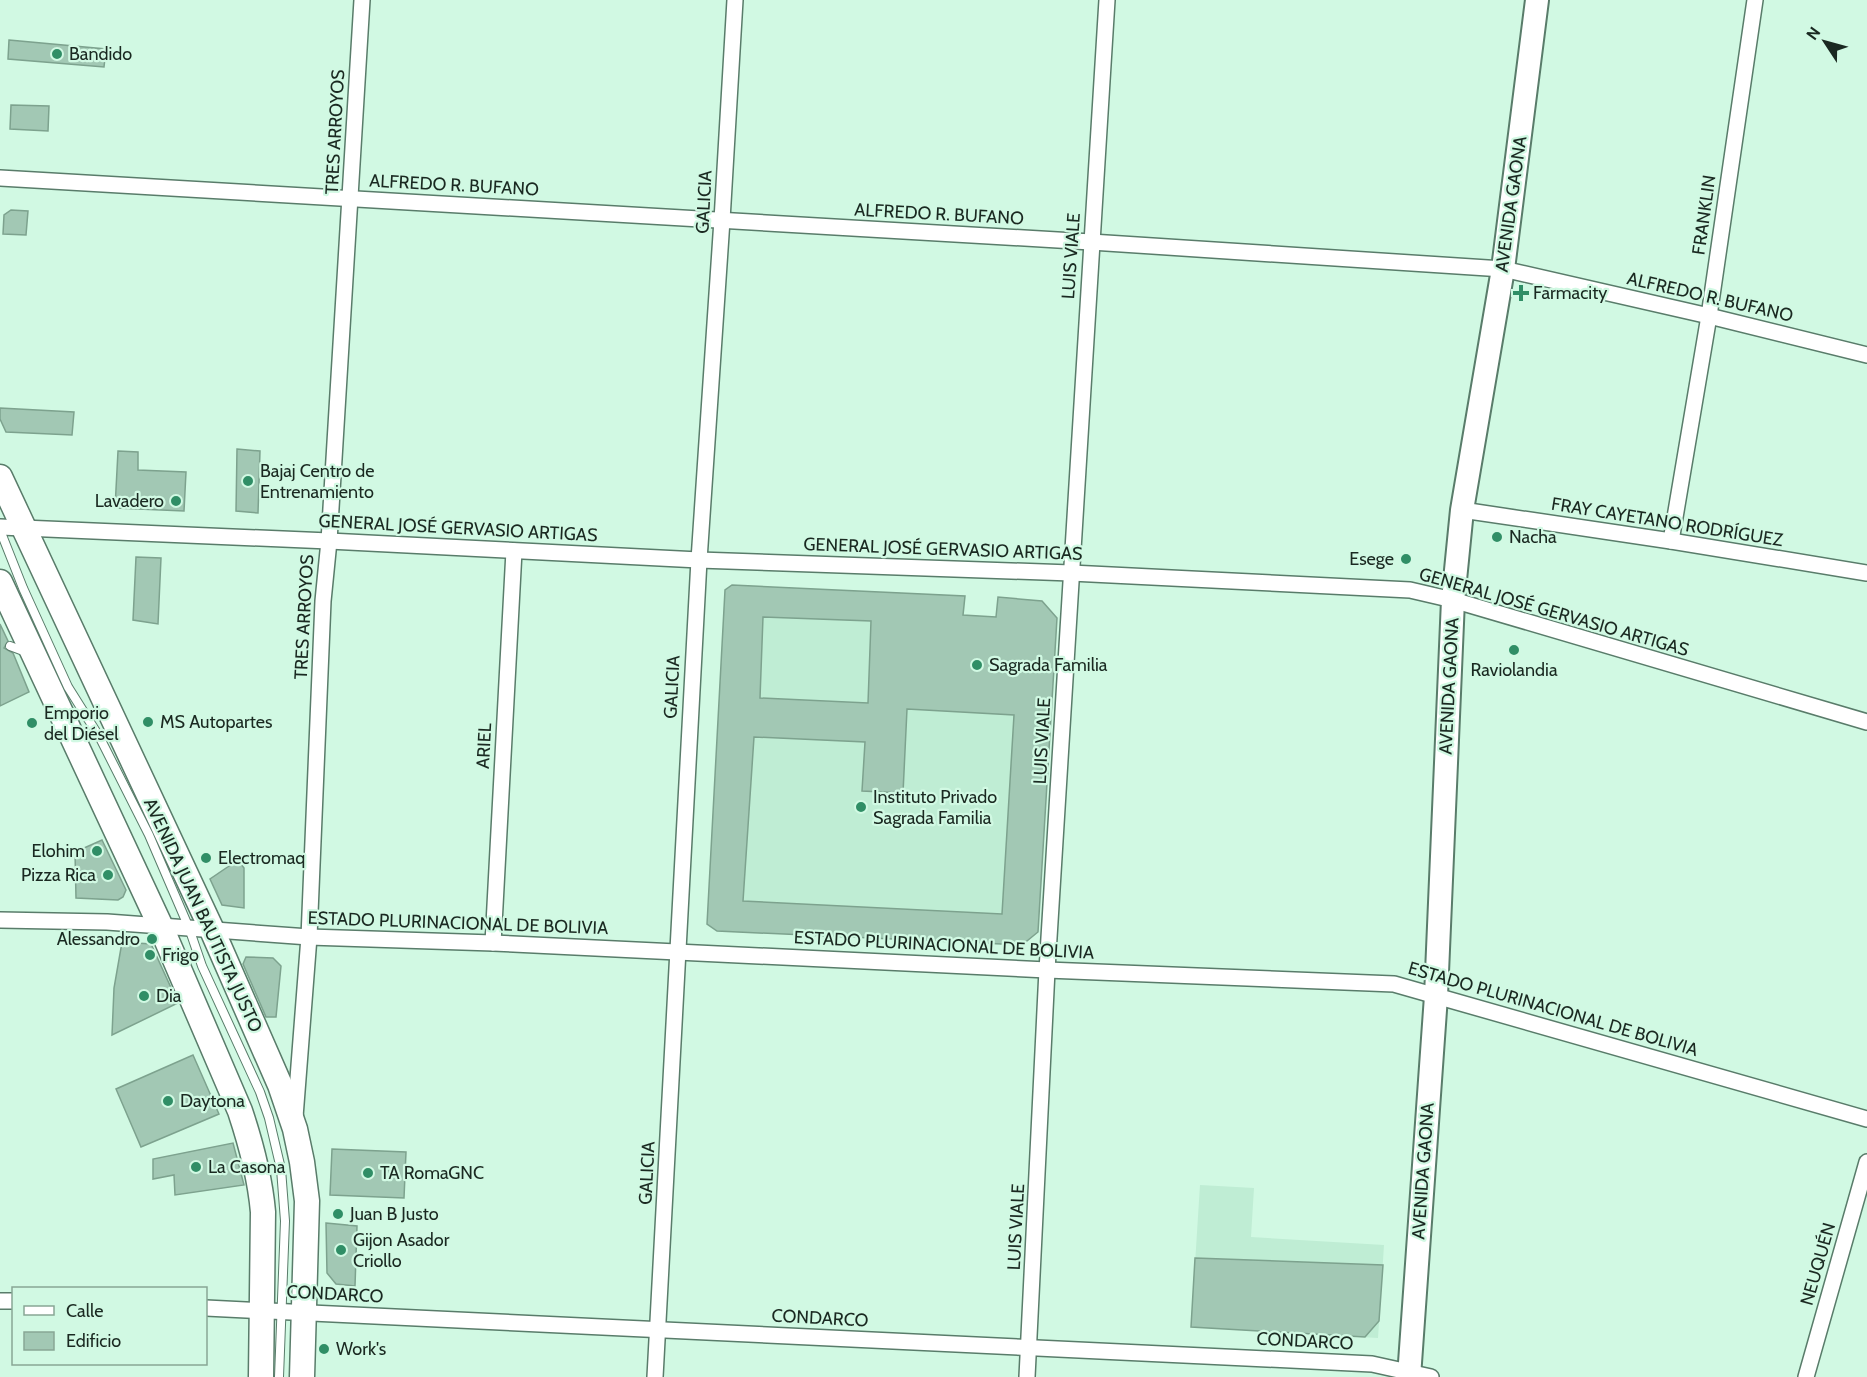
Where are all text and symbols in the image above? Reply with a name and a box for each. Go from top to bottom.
north arrow [1795,12,1855,72]
text: N [1802,23,1824,44]
place label: Bandido [69,43,132,65]
marker: Bandido [50,47,64,61]
street label: TRES ARROYOS [321,69,349,195]
street label: AVENIDA GAONA [1491,135,1531,273]
street label: ALFREDO R. BUFANO [369,170,540,200]
street label: GALICIA [691,170,717,234]
street label: FRANKLIN [1688,174,1720,256]
street label: ALFREDO R. BUFANO [854,199,1025,229]
street label: LUIS VIALE [1057,212,1085,300]
street label: ALFREDO R. BUFANO [1625,267,1795,327]
place label: Farmacity [1533,282,1607,304]
marker: Farmacity [1514,286,1528,300]
place label: Bajaj Centro de Entrenamiento [260,460,374,503]
marker: Bajaj Centro de Entrenamiento [241,474,255,488]
place label: Lavadero [95,490,164,512]
street label: FRAY CAYETANO RODRÍGUEZ [1550,493,1784,551]
marker: Lavadero [169,494,183,508]
street label: GENERAL JOSÉ GERVASIO ARTIGAS [318,510,598,546]
place label: Nacha [1509,526,1557,548]
marker: Nacha [1490,530,1504,544]
street label: GENERAL JOSÉ GERVASIO ARTIGAS [803,533,1083,565]
place label: Esege [1349,548,1394,570]
marker: Esege [1399,552,1413,566]
street label: TRES ARROYOS [290,554,318,680]
street label: GENERAL JOSÉ GERVASIO ARTIGAS [1417,563,1691,661]
street label: AVENIDA GAONA [1434,617,1464,755]
marker: Raviolandia [1507,643,1521,657]
place label: Sagrada Familia [989,654,1108,676]
street label: GALICIA [659,655,685,719]
marker: Sagrada Familia [970,658,984,672]
place label: Raviolandia [1470,659,1558,681]
street label: LUIS VIALE [1029,697,1055,785]
place label: Emporio del Diésel [44,702,119,745]
place label: MS Autopartes [160,711,272,733]
marker: MS Autopartes [141,715,155,729]
marker: Emporio del Diésel [25,716,39,730]
street label: ARIEL [472,723,496,769]
place label: Instituto Privado Sagrada Familia [873,786,997,829]
street label: AVENIDA JUAN BAUTISTA JUSTO [139,794,267,1036]
marker: Instituto Privado Sagrada Familia [854,800,868,814]
place label: Elohim [32,840,85,862]
marker: Elohim [90,844,104,858]
place label: Electromaq [218,847,305,869]
marker: Electromaq [199,851,213,865]
place label: Pizza Rica [21,864,96,886]
marker: Pizza Rica [101,868,115,882]
street label: ESTADO PLURINACIONAL DE BOLIVIA [307,907,609,939]
street label: ESTADO PLURINACIONAL DE BOLIVIA [793,926,1095,964]
place label: Alessandro [57,928,140,950]
marker: Alessandro [145,932,159,946]
place label: Frigo [162,944,199,966]
marker: Frigo [143,948,157,962]
street label: ESTADO PLURINACIONAL DE BOLIVIA [1406,957,1700,1061]
place label: Dia [156,985,182,1007]
marker: Dia [137,989,151,1003]
place label: Daytona [180,1090,245,1112]
marker: Daytona [161,1094,175,1108]
street label: AVENIDA GAONA [1407,1102,1439,1240]
street label: GALICIA [634,1141,660,1205]
place label: La Casona [208,1156,286,1178]
marker: La Casona [189,1160,203,1174]
place label: TA RomaGNC [380,1162,484,1184]
marker: TA RomaGNC [361,1166,375,1180]
street label: LUIS VIALE [1003,1183,1029,1271]
place label: Juan B Justo [349,1203,439,1225]
marker: Juan B Justo [331,1207,345,1221]
street label: NEUQUÉN [1796,1220,1840,1308]
place label: Gijon Asador Criollo [353,1229,450,1272]
marker: Gijon Asador Criollo [334,1243,348,1257]
street label: CONDARCO [286,1280,384,1308]
legend [12,1287,207,1365]
text: Calle [66,1300,103,1322]
street label: CONDARCO [771,1304,869,1332]
street label: CONDARCO [1256,1327,1354,1355]
text: Edificio [66,1330,121,1352]
place label: Work's [336,1338,386,1360]
marker: Work's [317,1342,331,1356]

